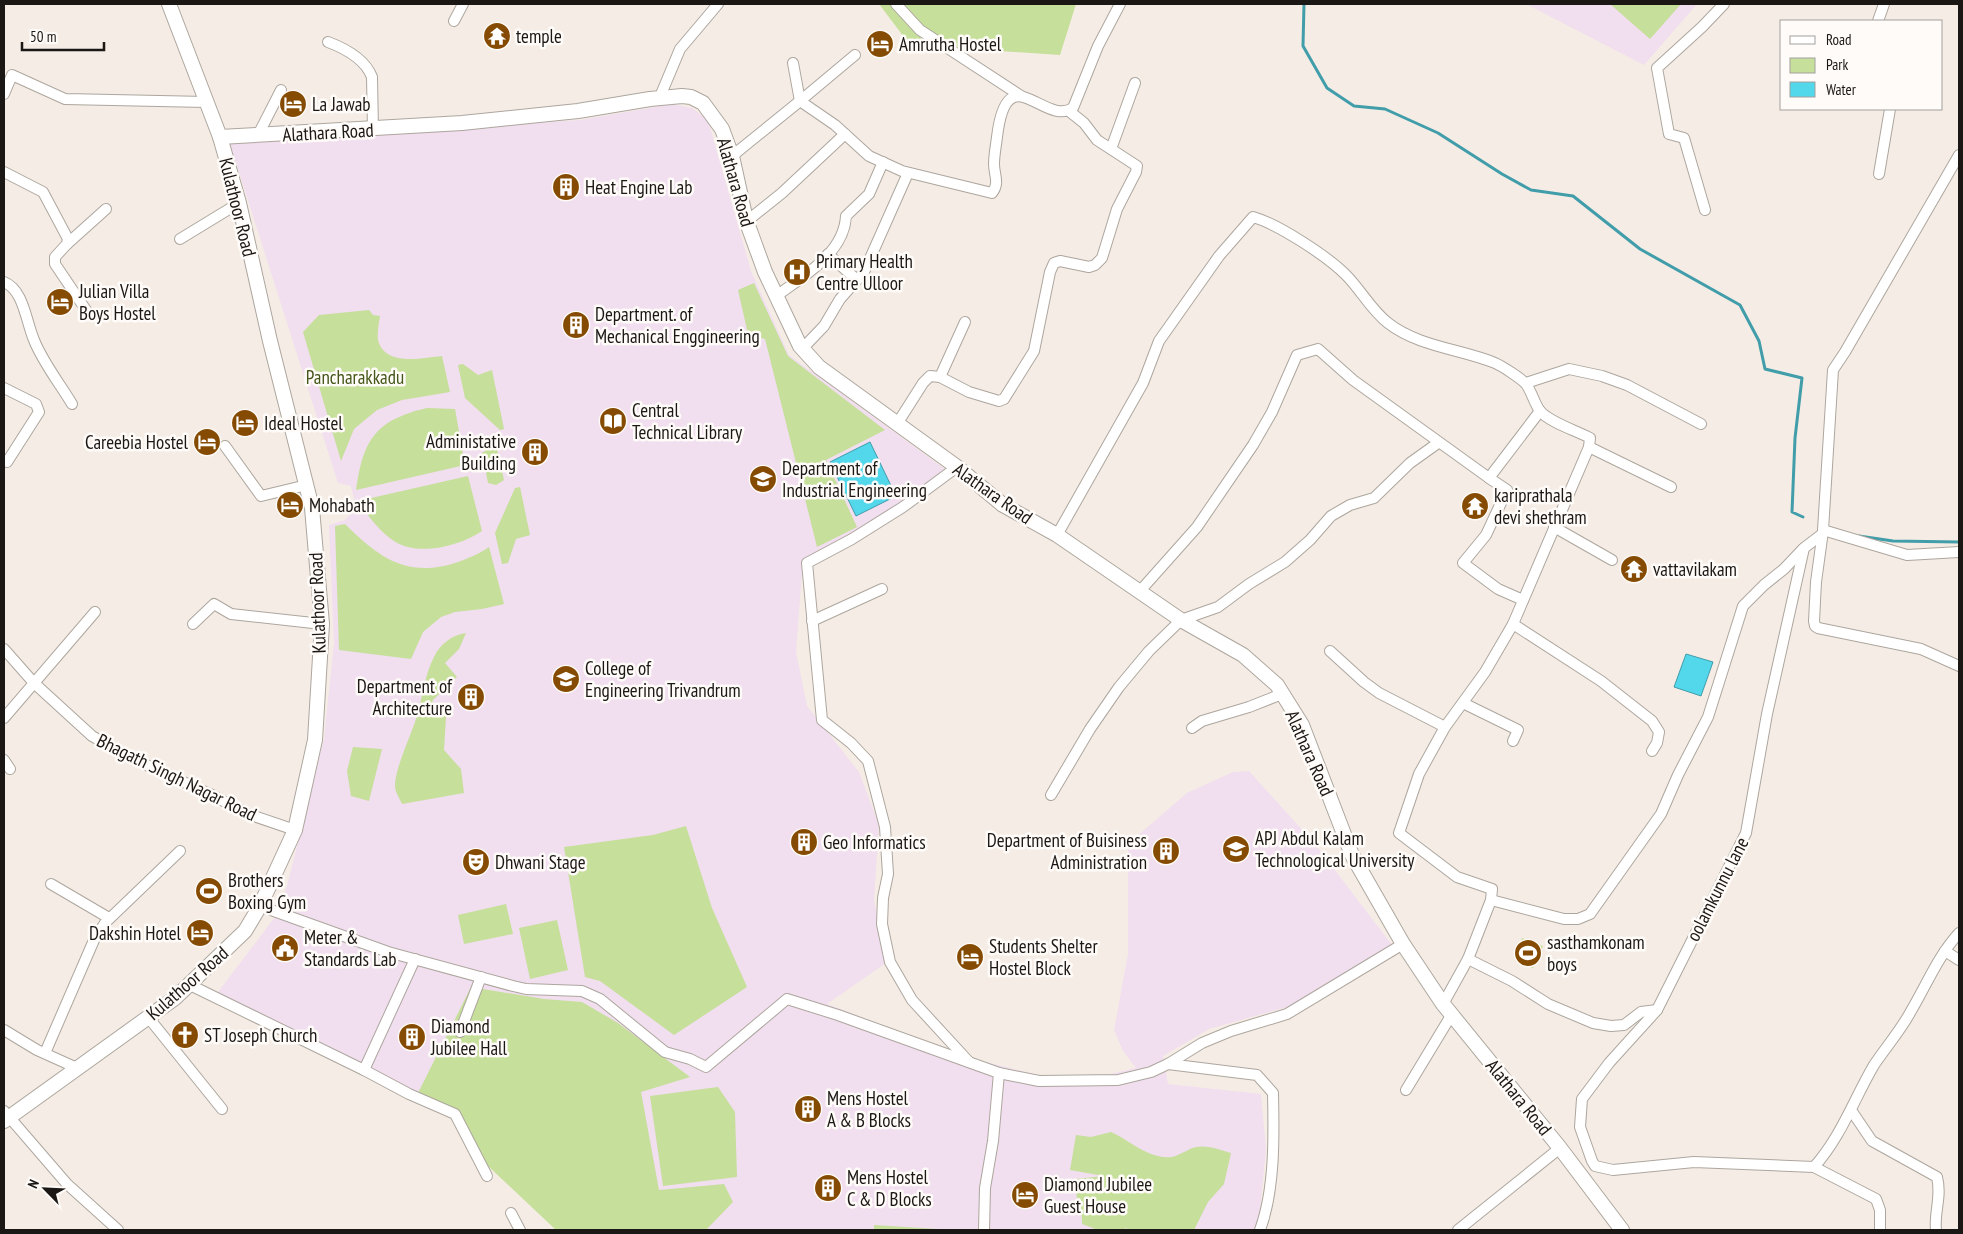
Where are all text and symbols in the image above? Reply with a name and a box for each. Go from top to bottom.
scale bar [22,20,105,52]
legend [1780,20,1943,110]
temple icon: temple [482,21,512,51]
place label: temple [516,24,562,48]
text: 50 m [30,27,56,46]
hotel icon: Amrutha Hostel [865,29,895,59]
text: Road [1826,30,1852,49]
place label: Amrutha Hostel [899,32,1002,56]
text: Park [1826,55,1848,74]
text: Water [1826,80,1857,99]
hotel icon: La Jawab [278,89,308,119]
place label: La Jawab [312,92,370,116]
street label: Alathara Road [282,118,374,146]
street label: Alathara Road [712,135,760,229]
street label: Kulathoor Road [214,155,262,259]
building icon: Heat Engine Lab [551,172,581,202]
place label: Heat Engine Lab [585,175,692,199]
place label: Primary Health Centre Ulloor [816,249,913,295]
hospital icon: Primary Health Centre Ulloor [782,257,812,287]
place label: Julian Villa Boys Hostel [78,279,156,325]
hotel icon: Julian Villa Boys Hostel [45,287,75,317]
place label: Department. of Mechanical Enggineering [595,302,760,348]
building icon: Department. of Mechanical Enggineering [561,310,591,340]
park label: Pancharakkadu [306,365,404,389]
place label: Central Technical Library [632,398,743,444]
library icon: Central Technical Library [598,406,628,436]
hotel icon: Ideal Hostel [230,408,260,438]
place label: Ideal Hostel [264,411,343,435]
hotel icon: Careebia Hostel [192,427,222,457]
place label: Administative Building [426,429,516,475]
place label: Careebia Hostel [85,430,189,454]
building icon: Administative Building [520,437,550,467]
place label: Department of Industrial Engineering [782,456,927,502]
street label: Alathara Road [949,457,1037,529]
school or university icon: Department of Industrial Engineering [748,464,778,494]
place label: kariprathala devi shethram [1494,483,1587,529]
hotel icon: Mohabath [275,490,305,520]
temple icon: kariprathala devi shethram [1460,491,1490,521]
place label: Mohabath [309,493,375,517]
street label: Kulathoor Road [303,552,331,654]
temple icon: vattavilakam [1619,554,1649,584]
place label: vattavilakam [1653,557,1737,581]
place label: College of Engineering Trivandrum [585,656,741,702]
school or university icon: College of Engineering Trivandrum [551,664,581,694]
place label: Department of Architecture [357,674,453,720]
building icon: Department of Architecture [456,682,486,712]
street label: Alathara Road [1280,706,1340,800]
street label: Bhagath Singh Nagar Road [93,728,261,826]
place label: APJ Abdul Kalam Technological University [1255,826,1415,872]
building icon: Geo Informatics [789,827,819,857]
place label: Department of Buisiness Administration [987,828,1147,874]
place label: Geo Informatics [823,830,926,854]
street label: oolamkunnu lane [1681,833,1754,945]
school or university icon: APJ Abdul Kalam Technological University [1221,834,1251,864]
building icon: Department of Buisiness Administration [1151,836,1181,866]
theatre icon: Dhwani Stage [461,847,491,877]
place label: Dhwani Stage [495,850,586,874]
place label: Brothers Boxing Gym [228,868,306,914]
sports icon: Brothers Boxing Gym [194,876,224,906]
hotel icon: Dakshin Hotel [185,918,215,948]
place label: Dakshin Hotel [89,921,182,945]
place label: Meter & Standards Lab [304,925,396,971]
place label: sasthamkonam boys [1547,930,1645,976]
public building icon: Meter & Standards Lab [270,933,300,963]
place label: Students Shelter Hostel Block [989,934,1098,980]
sports icon: sasthamkonam boys [1513,938,1543,968]
street label: Kulathoor Road [141,941,233,1025]
hotel icon: Students Shelter Hostel Block [955,942,985,972]
place label: Diamond Jubilee Hall [430,1014,507,1060]
church icon: ST Joseph Church [170,1020,200,1050]
building icon: Diamond Jubilee Hall [397,1022,427,1052]
place label: ST Joseph Church [204,1023,317,1047]
street label: Alathara Road [1481,1054,1557,1140]
place label: Mens Hostel A & B Blocks [827,1086,911,1132]
building icon: Mens Hostel A & B Blocks [793,1094,823,1124]
north arrow [20,1164,70,1214]
place label: Mens Hostel C & D Blocks [847,1165,932,1211]
place label: Diamond Jubilee Guest House [1044,1172,1152,1218]
building icon: Mens Hostel C & D Blocks [813,1173,843,1203]
text: N [23,1177,43,1191]
hotel icon: Diamond Jubilee Guest House [1010,1180,1040,1210]

